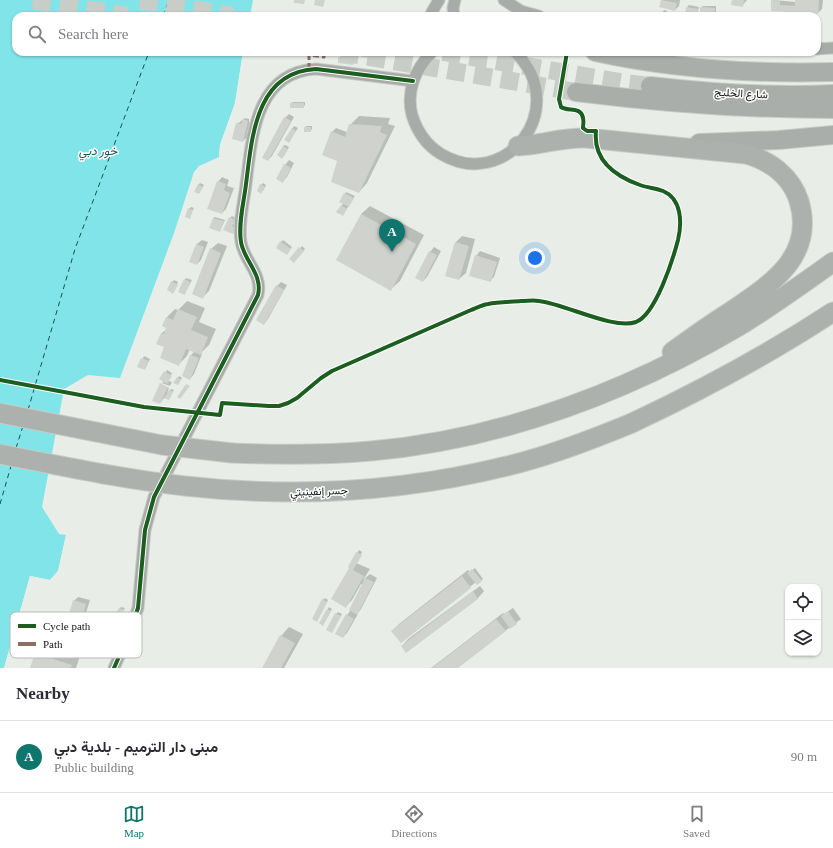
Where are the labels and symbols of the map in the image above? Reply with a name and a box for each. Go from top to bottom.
street label: شارع الخليج [714,86,768,102]
water label: خور دبي [79,144,118,161]
pin: A [379,219,405,252]
your location [525,248,545,268]
street label: جسر إنفينيتي [290,484,348,502]
legend [10,612,142,658]
text: Cycle path [43,620,91,632]
text: Path [43,638,63,650]

